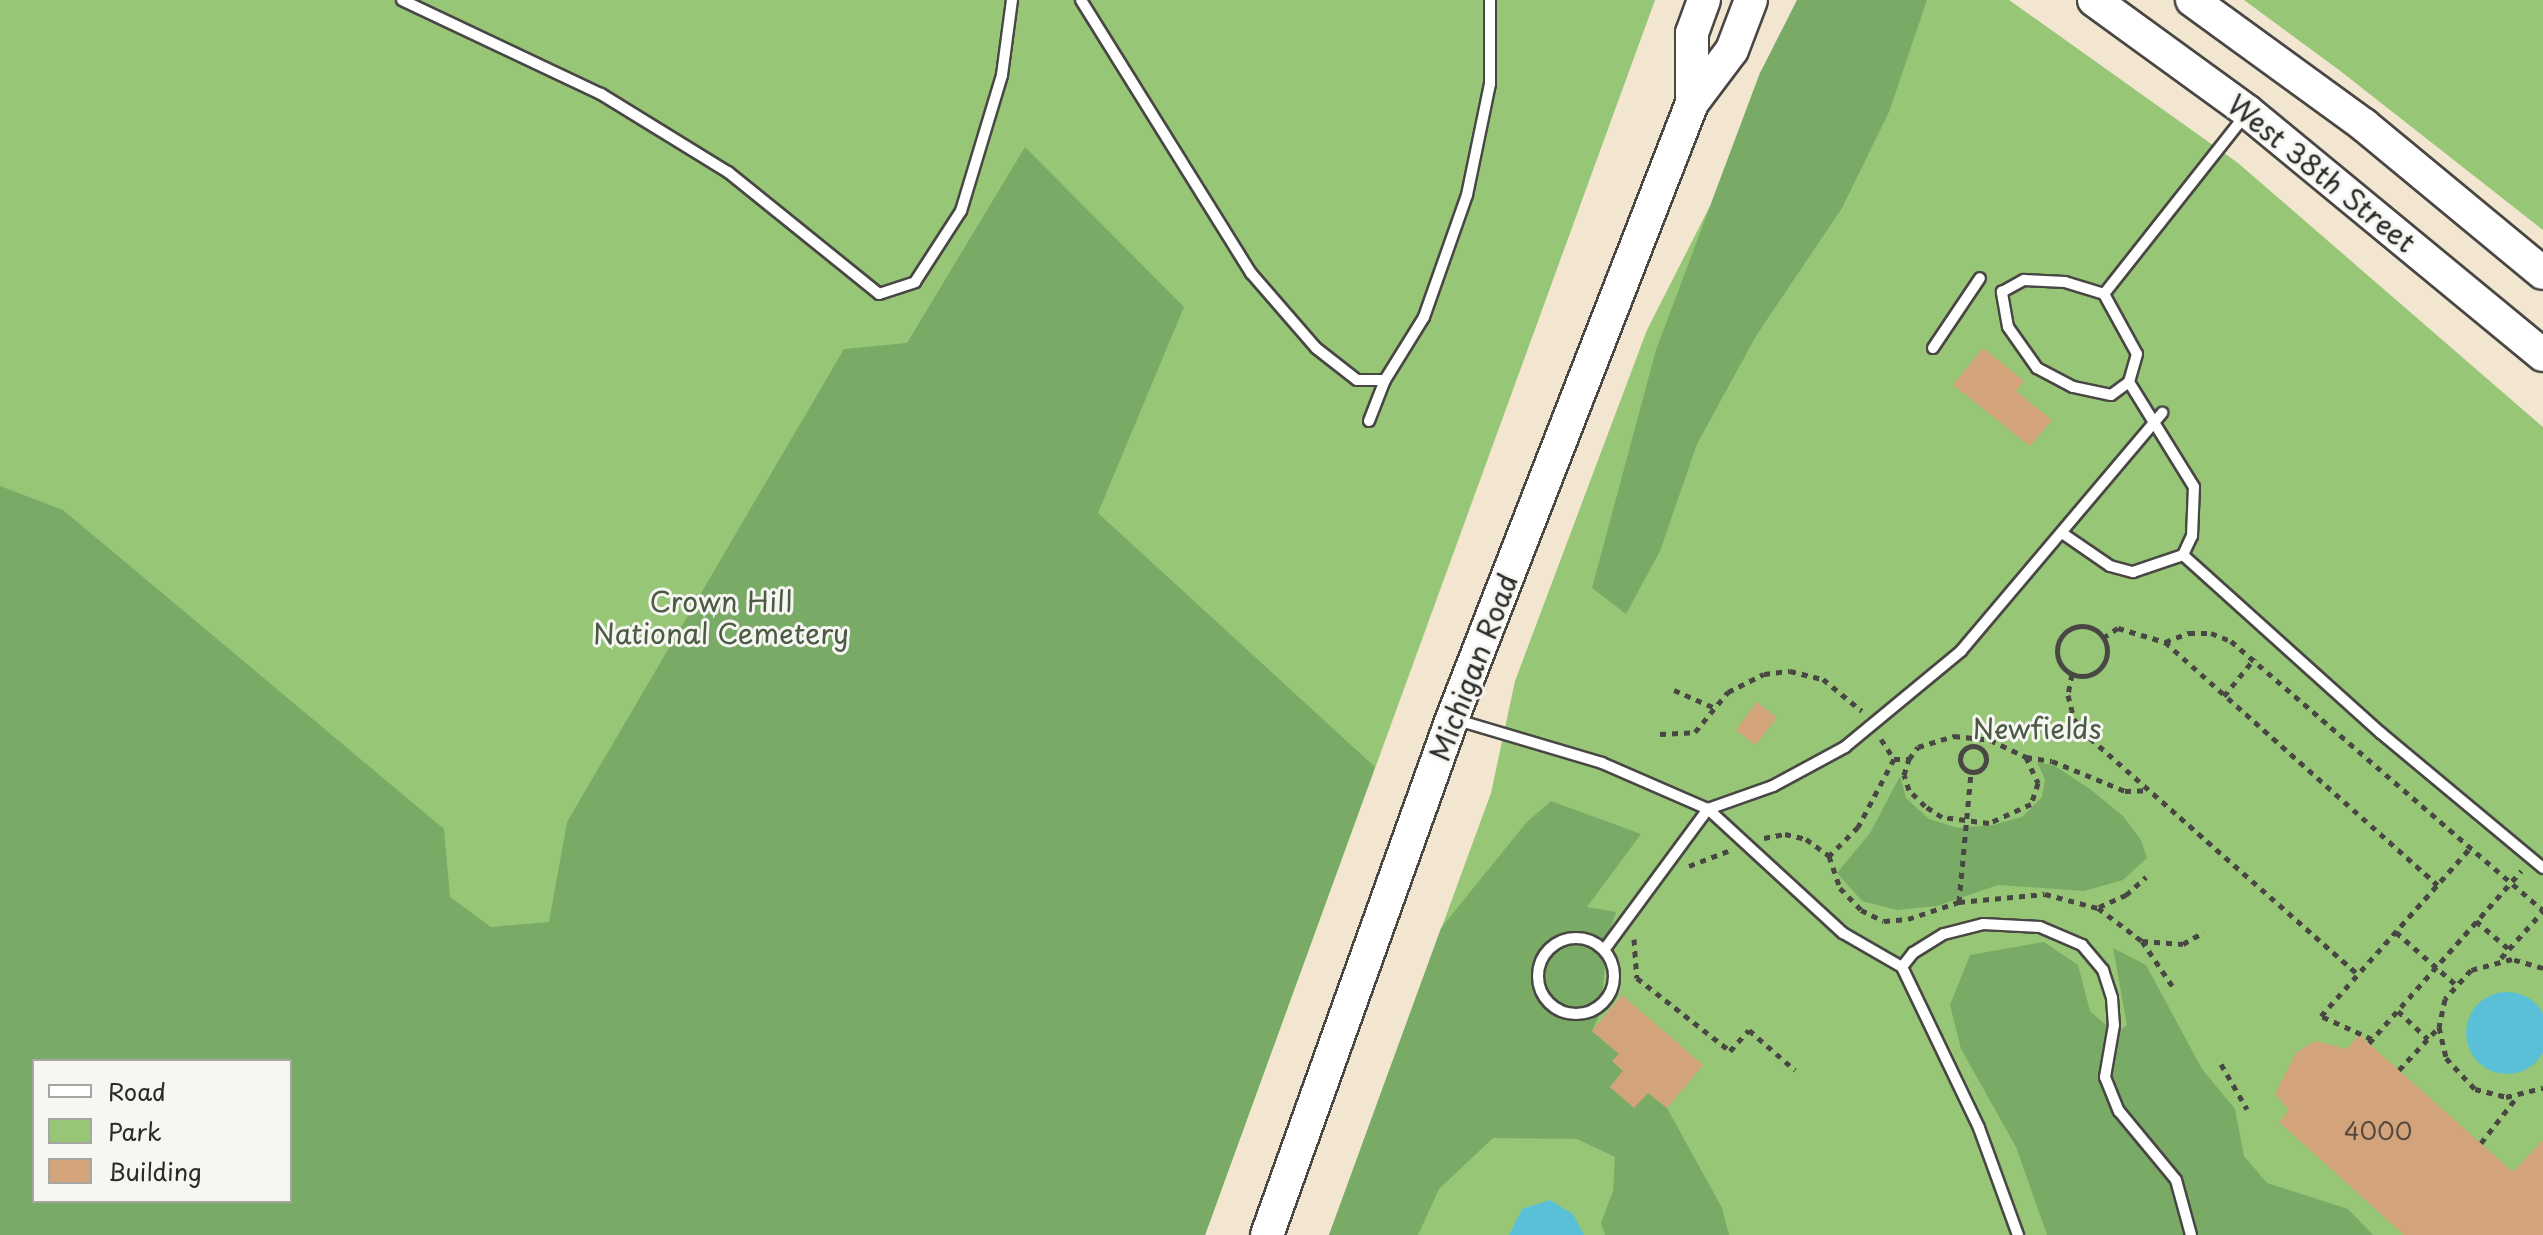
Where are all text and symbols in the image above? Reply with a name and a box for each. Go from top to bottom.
street label: West 38th Street [2222,87,2422,259]
street label: Michigan Road [1422,569,1524,765]
park label: Crown Hill National Cemetery [594,584,848,650]
park label: Newfields [1973,711,2101,745]
legend [32,1059,292,1203]
text: Road [108,1073,166,1109]
text: Park [108,1113,162,1149]
house number: 4000 [2344,1117,2412,1145]
text: Building [108,1153,202,1189]

